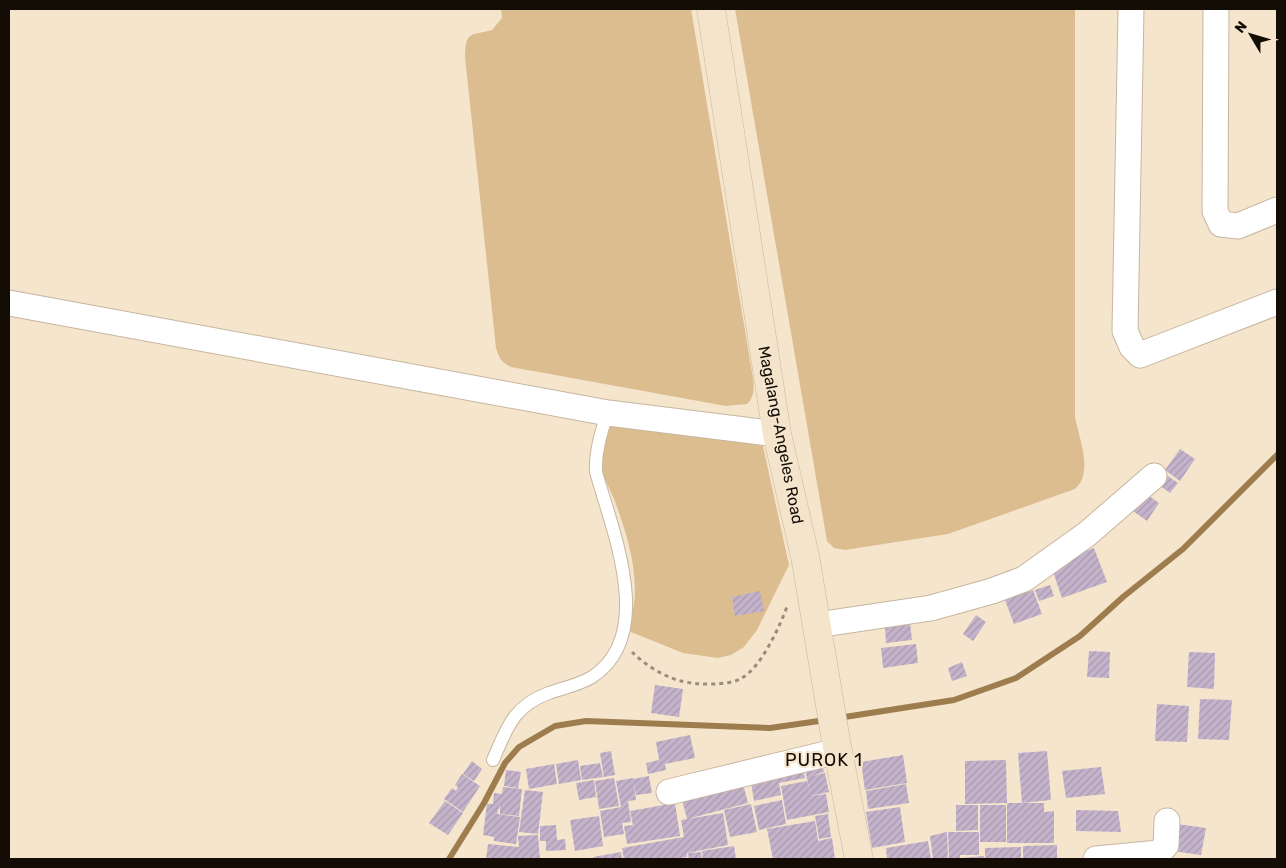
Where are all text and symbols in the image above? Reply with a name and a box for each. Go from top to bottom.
north arrow [1226,10,1276,60]
text: N [1231,18,1251,37]
street label: Magalang-Angeles Road [754,344,808,526]
district label: PUROK 1 [785,749,863,771]

